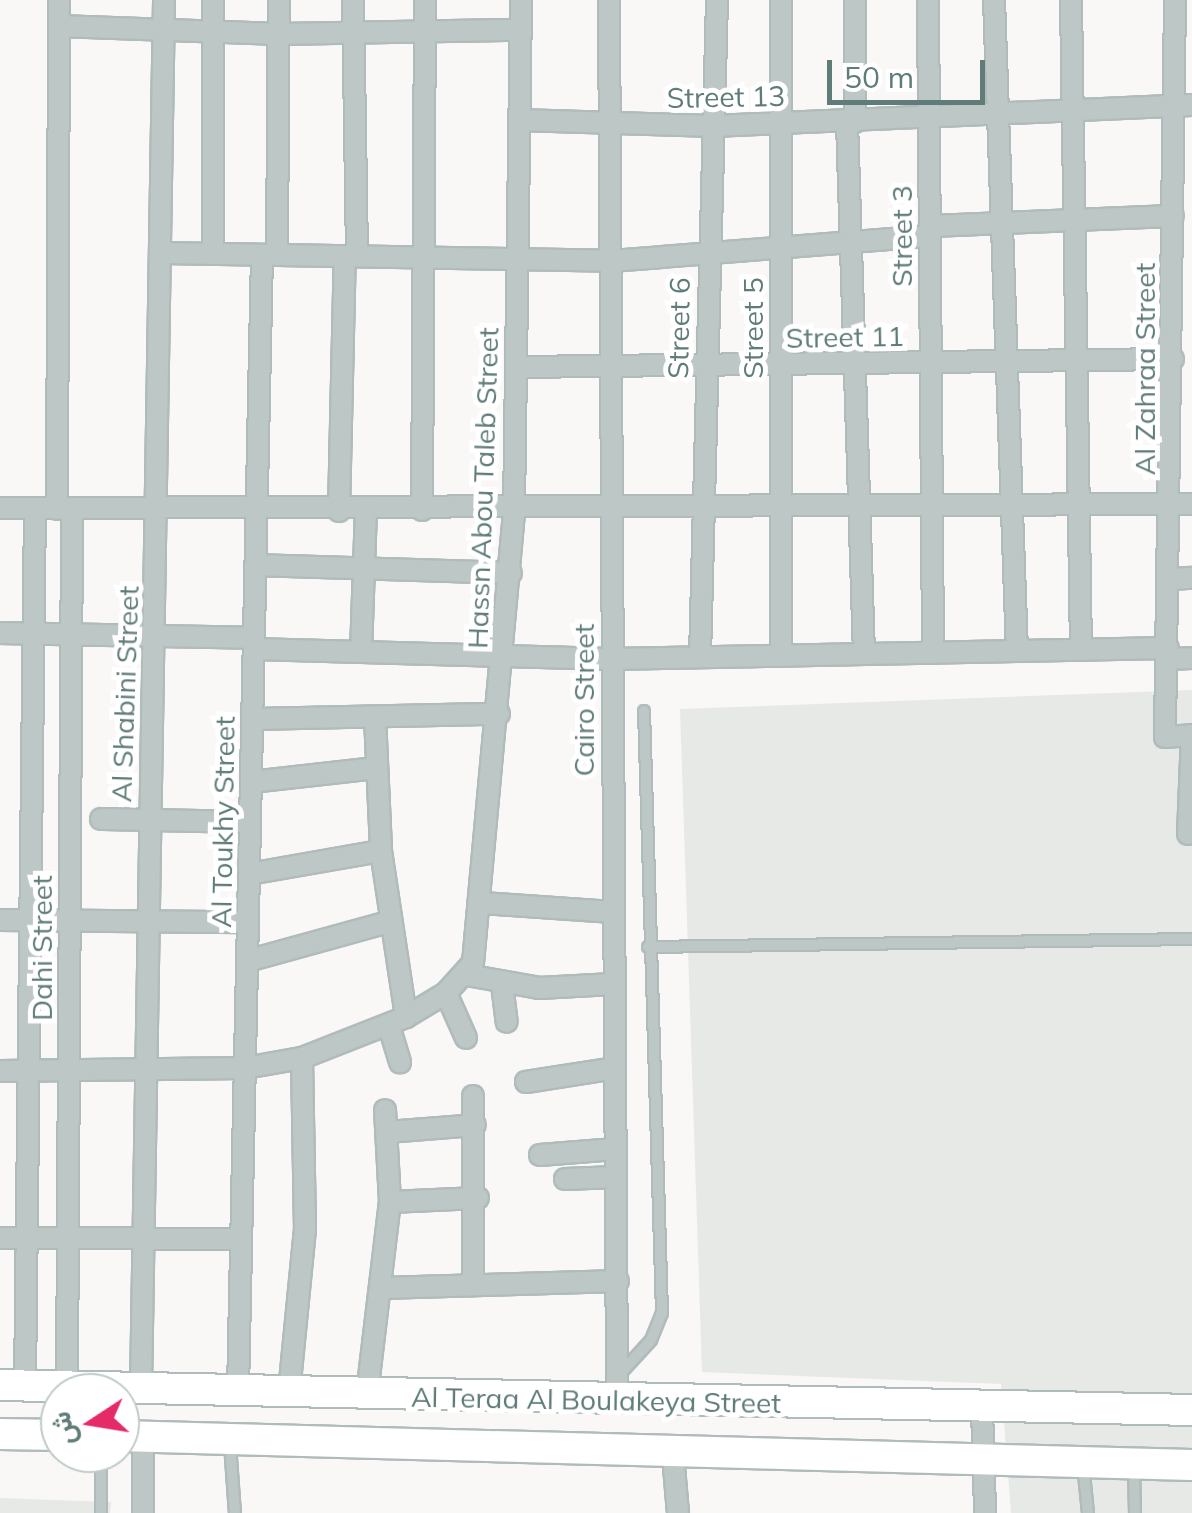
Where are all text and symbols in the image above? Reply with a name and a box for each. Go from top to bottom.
scale bar [832,40,990,102]
text: 50 m [844,58,914,96]
street label: Street 13 [667,79,785,115]
street label: Street 3 [885,185,919,287]
street label: Al Zahraa Street [1128,263,1162,475]
street label: Street 6 [661,277,697,379]
street label: Street 5 [736,277,770,379]
street label: Street 11 [786,319,904,355]
street label: Hassn Abou Taleb Street [461,327,505,649]
street label: Al Shabini Street [104,585,146,803]
street label: Cairo Street [567,624,601,776]
street label: Al Toukhy Street [204,716,242,928]
street label: Dahi Street [25,875,59,1021]
north arrow [40,1373,140,1473]
street label: Al Teraa Al Boulakeya Street [411,1380,781,1420]
text: ش [42,1409,83,1449]

